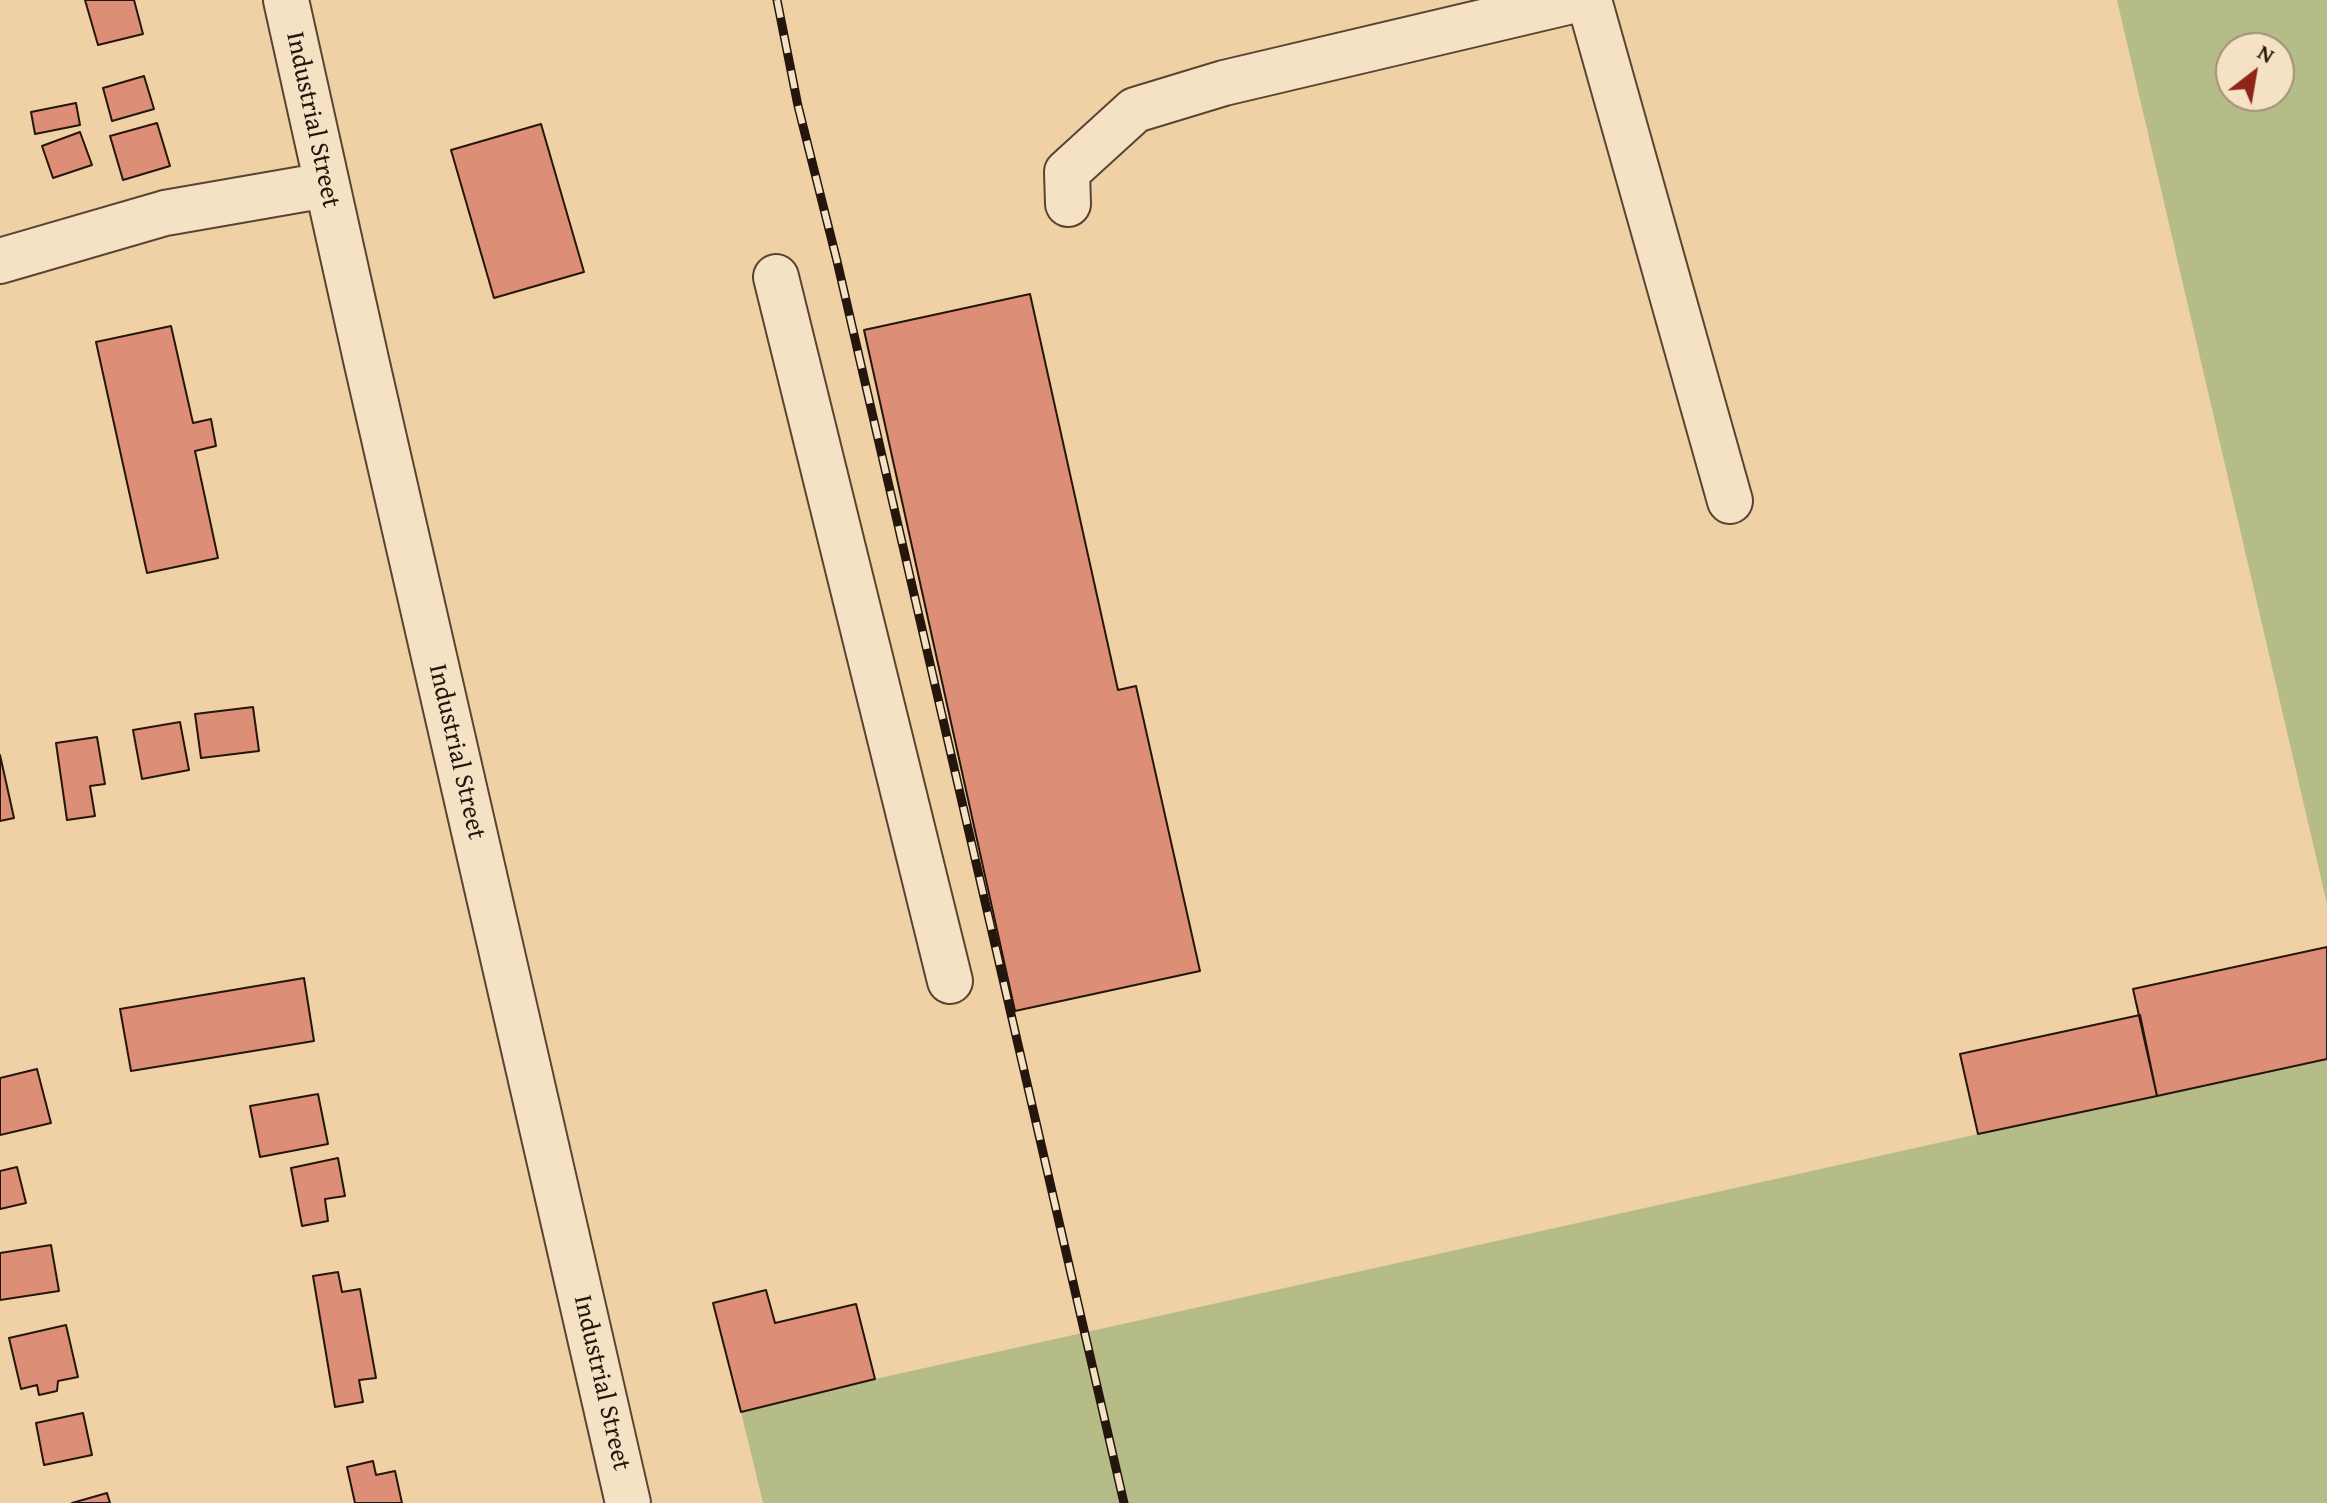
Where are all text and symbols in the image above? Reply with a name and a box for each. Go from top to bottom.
street label: Industrial Street [278,29,346,211]
north arrow [2215,32,2295,112]
text: N [2252,36,2281,71]
street label: Industrial Street [421,661,491,843]
street label: Industrial Street [566,1292,636,1474]

